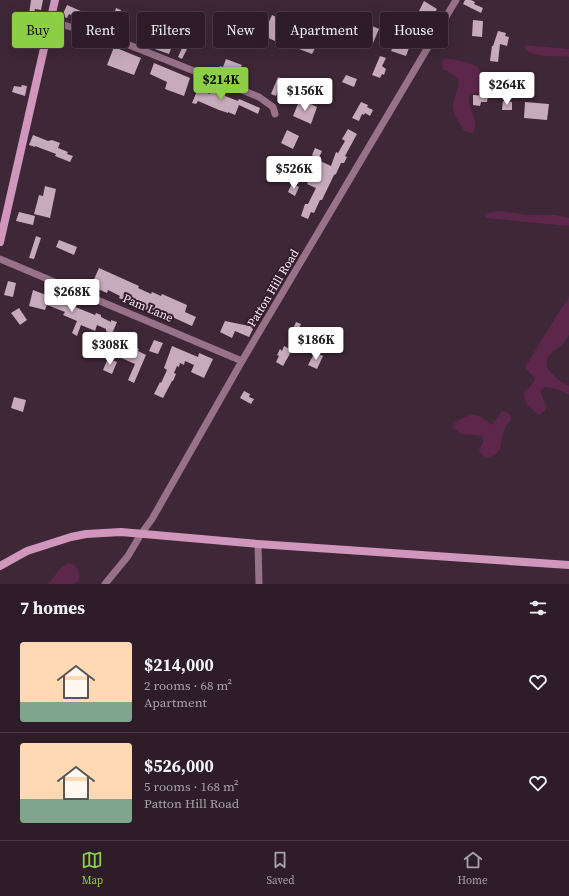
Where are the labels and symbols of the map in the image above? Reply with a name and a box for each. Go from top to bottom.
pin: $214K [193,67,249,101]
pin: $264K [479,72,535,106]
pin: $156K [277,78,333,112]
pin: $526K [266,156,322,190]
street label: Patton Hill Road [244,246,303,330]
pin: $268K [44,279,100,313]
street label: Pam Lane [120,290,176,326]
pin: $186K [288,327,344,361]
pin: $308K [82,332,138,366]

